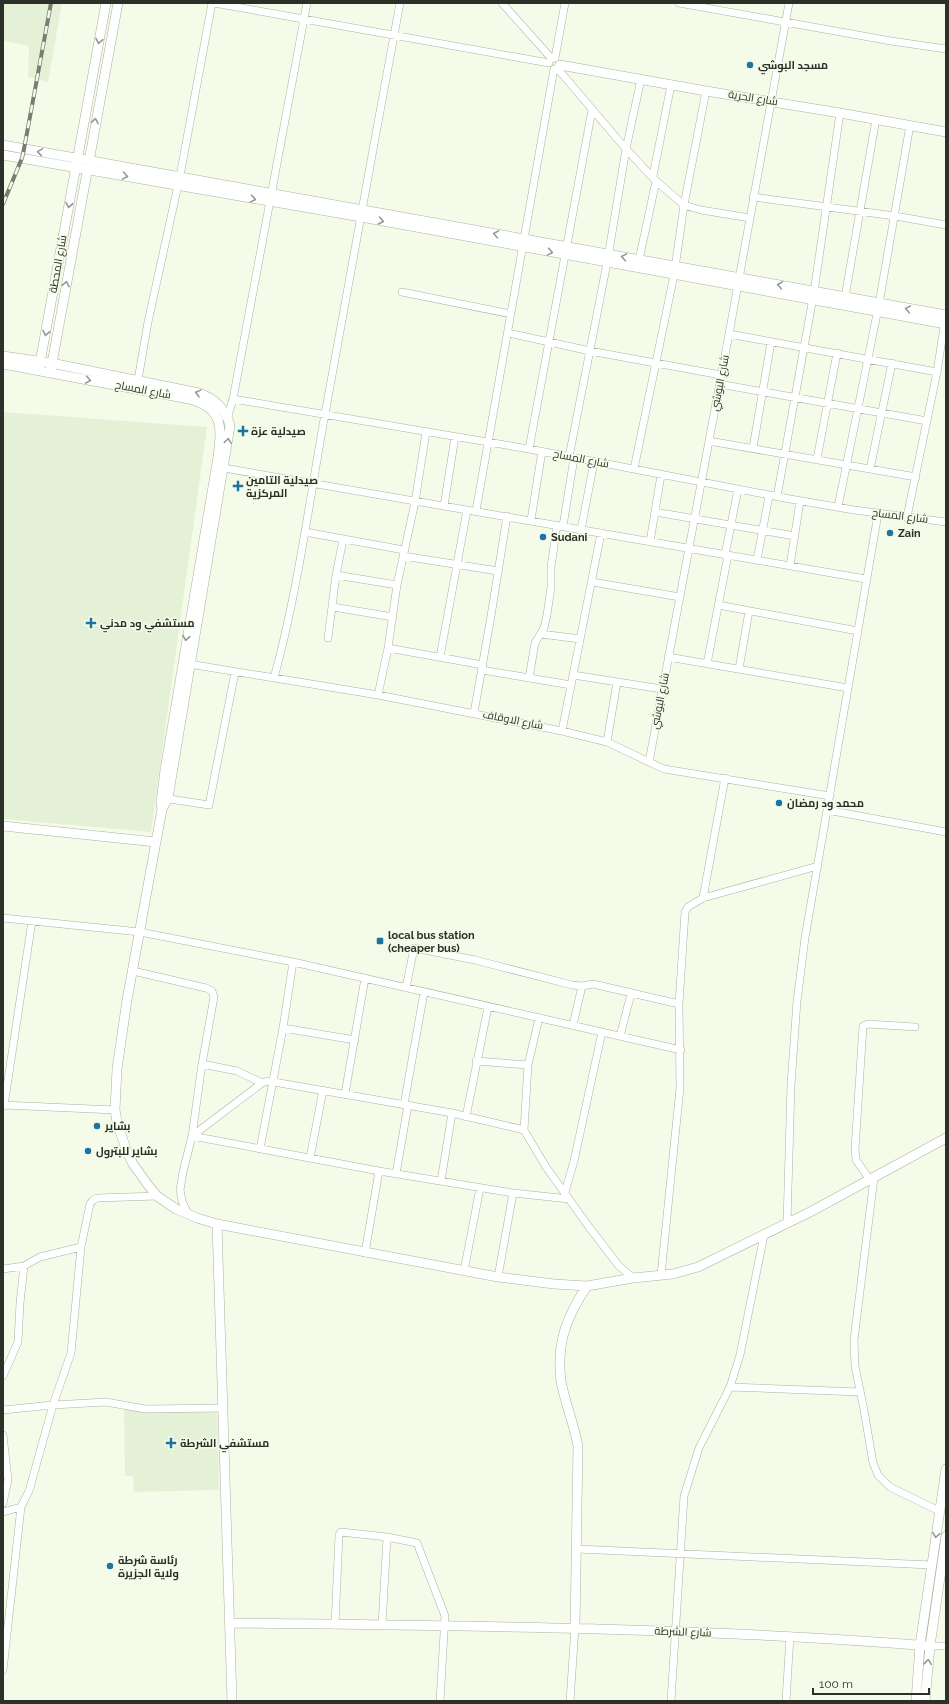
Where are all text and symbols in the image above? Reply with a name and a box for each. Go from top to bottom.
one-way arrow [95,38,104,44]
place label: مسجد البوشي [758,59,828,75]
marker: مسجد البوشي [745,60,755,70]
street label: شارع الحرية [727,88,779,109]
one-way arrow [90,118,99,124]
one-way arrow [37,148,43,157]
one-way arrow [122,172,128,180]
one-way arrow [250,194,256,203]
one-way arrow [65,202,74,209]
one-way arrow [378,216,384,225]
one-way arrow [493,230,499,239]
street label: شارع المحطة [46,234,70,294]
one-way arrow [547,248,553,256]
one-way arrow [621,253,627,262]
one-way arrow [61,281,70,287]
one-way arrow [777,282,783,290]
one-way arrow [904,305,911,313]
one-way arrow [42,330,50,336]
street label: شارع البوشي [708,354,733,413]
one-way arrow [85,375,91,383]
street label: شارع المساح [114,378,172,403]
one-way arrow [194,389,201,398]
place label: صيدلية عزة [251,425,306,438]
marker: صيدلية عزة [238,426,248,436]
one-way arrow [223,437,232,444]
street label: شارع المساح [552,447,610,472]
place label: صيدلية التامين المركزية [246,474,318,500]
marker: صيدلية التامين المركزية [233,481,243,491]
street label: شارع المساح [871,506,929,527]
place label: Zain [898,527,921,540]
marker: Zain [885,528,895,538]
place label: Sudani [551,531,588,544]
marker: Sudani [538,532,548,542]
marker: مستشفي ود مدني [85,617,97,629]
place label: مستشفي ود مدني [100,617,194,633]
one-way arrow [183,635,191,641]
street label: شارع البوشي [648,672,673,731]
street label: شارع الاوقاف [481,708,544,733]
place label: محمد ود رمضان [787,797,864,811]
marker: محمد ود رمضان [774,798,784,808]
place label: local bus station (cheaper bus) [388,929,475,955]
marker: local bus station (cheaper bus) [375,936,385,946]
place label: بشاير [104,1120,131,1133]
marker: بشاير [92,1121,102,1131]
place label: بشاير للبترول [96,1145,157,1159]
marker: بشاير للبترول [83,1146,93,1156]
marker: مستشفي الشرطة [165,1437,177,1449]
place label: مستشفي الشرطة [180,1437,269,1453]
one-way arrow [932,1532,941,1538]
place label: رئاسة شرطة ولاية الجزيرة [118,1554,179,1581]
marker: رئاسة شرطة ولاية الجزيرة [105,1561,115,1571]
street label: شارع الشرطة [654,1625,712,1640]
one-way arrow [924,1659,933,1665]
scale bar [813,1670,929,1696]
text: 100 m [819,1677,853,1691]

